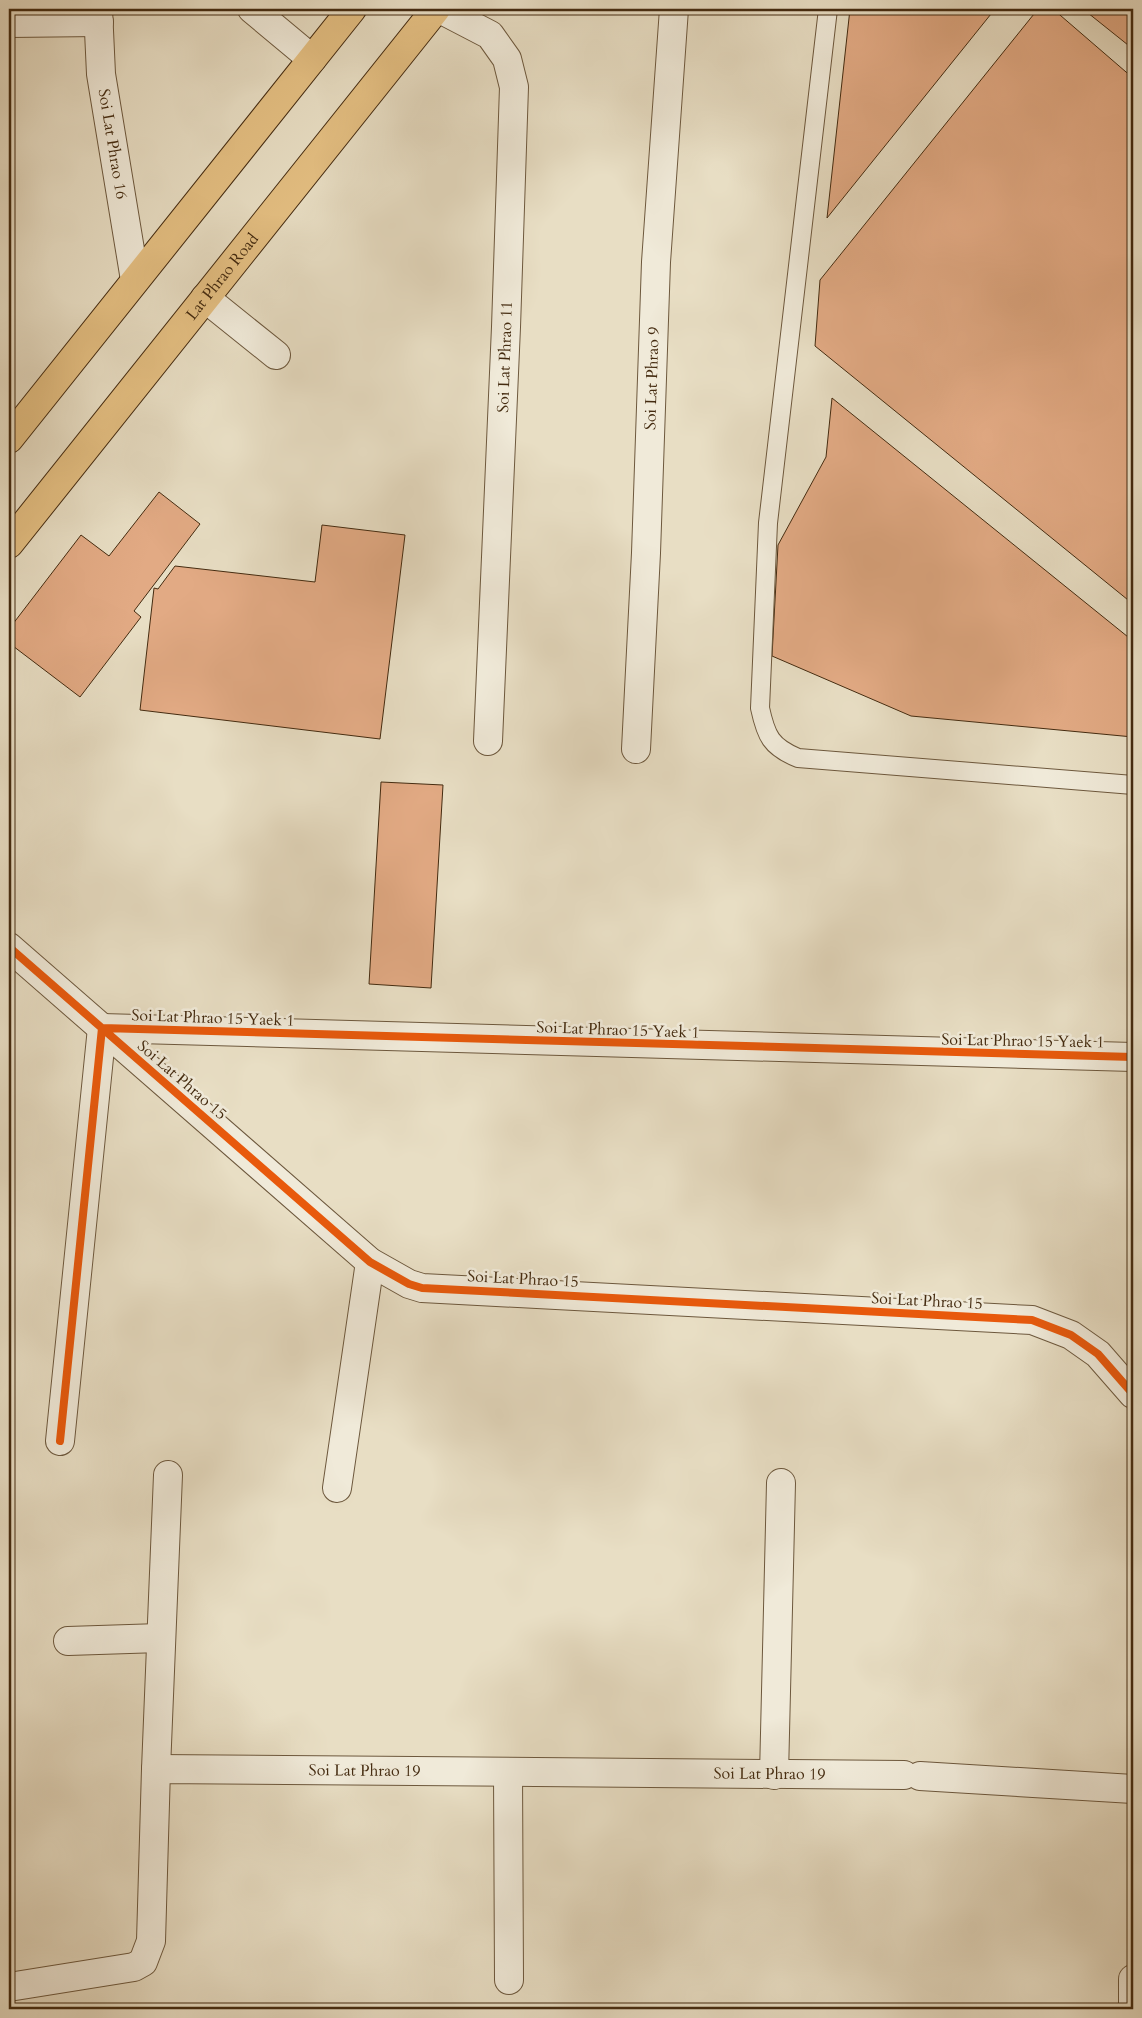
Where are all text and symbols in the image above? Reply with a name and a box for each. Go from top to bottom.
street label: Soi Lat Phrao 16 [93,87,133,201]
street label: Lat Phrao Road [181,228,264,325]
street label: Soi Lat Phrao 11 [492,301,518,413]
street label: Soi Lat Phrao 9 [639,326,665,431]
street label: Soi Lat Phrao 15 Yaek 1 [131,1004,295,1032]
street label: Soi Lat Phrao 15 Yaek 1 [536,1016,700,1044]
street label: Soi Lat Phrao 15 Yaek 1 [941,1029,1105,1053]
street label: Soi Lat Phrao 15 [133,1035,231,1125]
street label: Soi Lat Phrao 15 [467,1265,579,1293]
street label: Soi Lat Phrao 15 [871,1287,983,1315]
street label: Soi Lat Phrao 19 [309,1759,421,1782]
street label: Soi Lat Phrao 19 [714,1762,826,1785]

